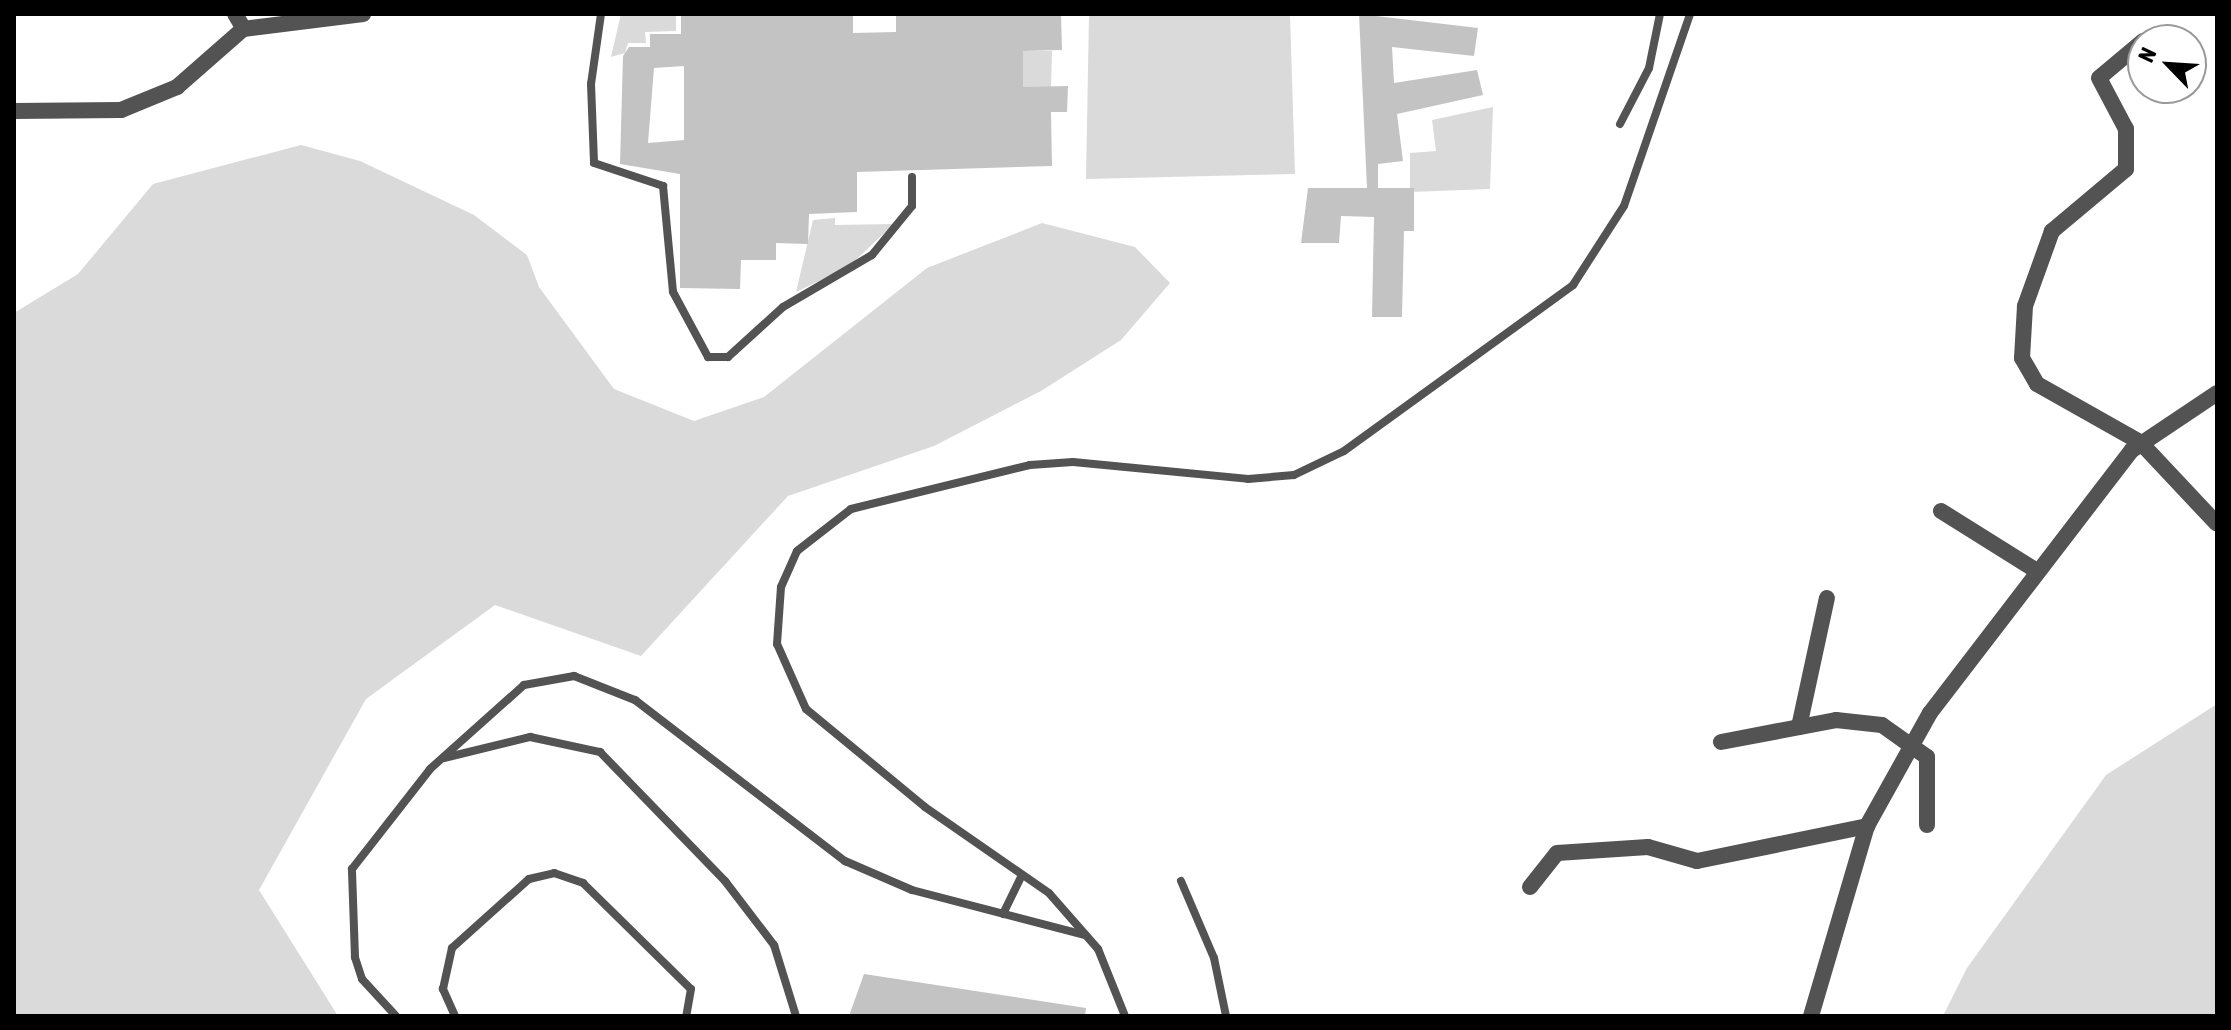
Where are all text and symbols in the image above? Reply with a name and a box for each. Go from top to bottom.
north arrow [2127,24,2207,104]
text: N [2133,43,2162,66]

